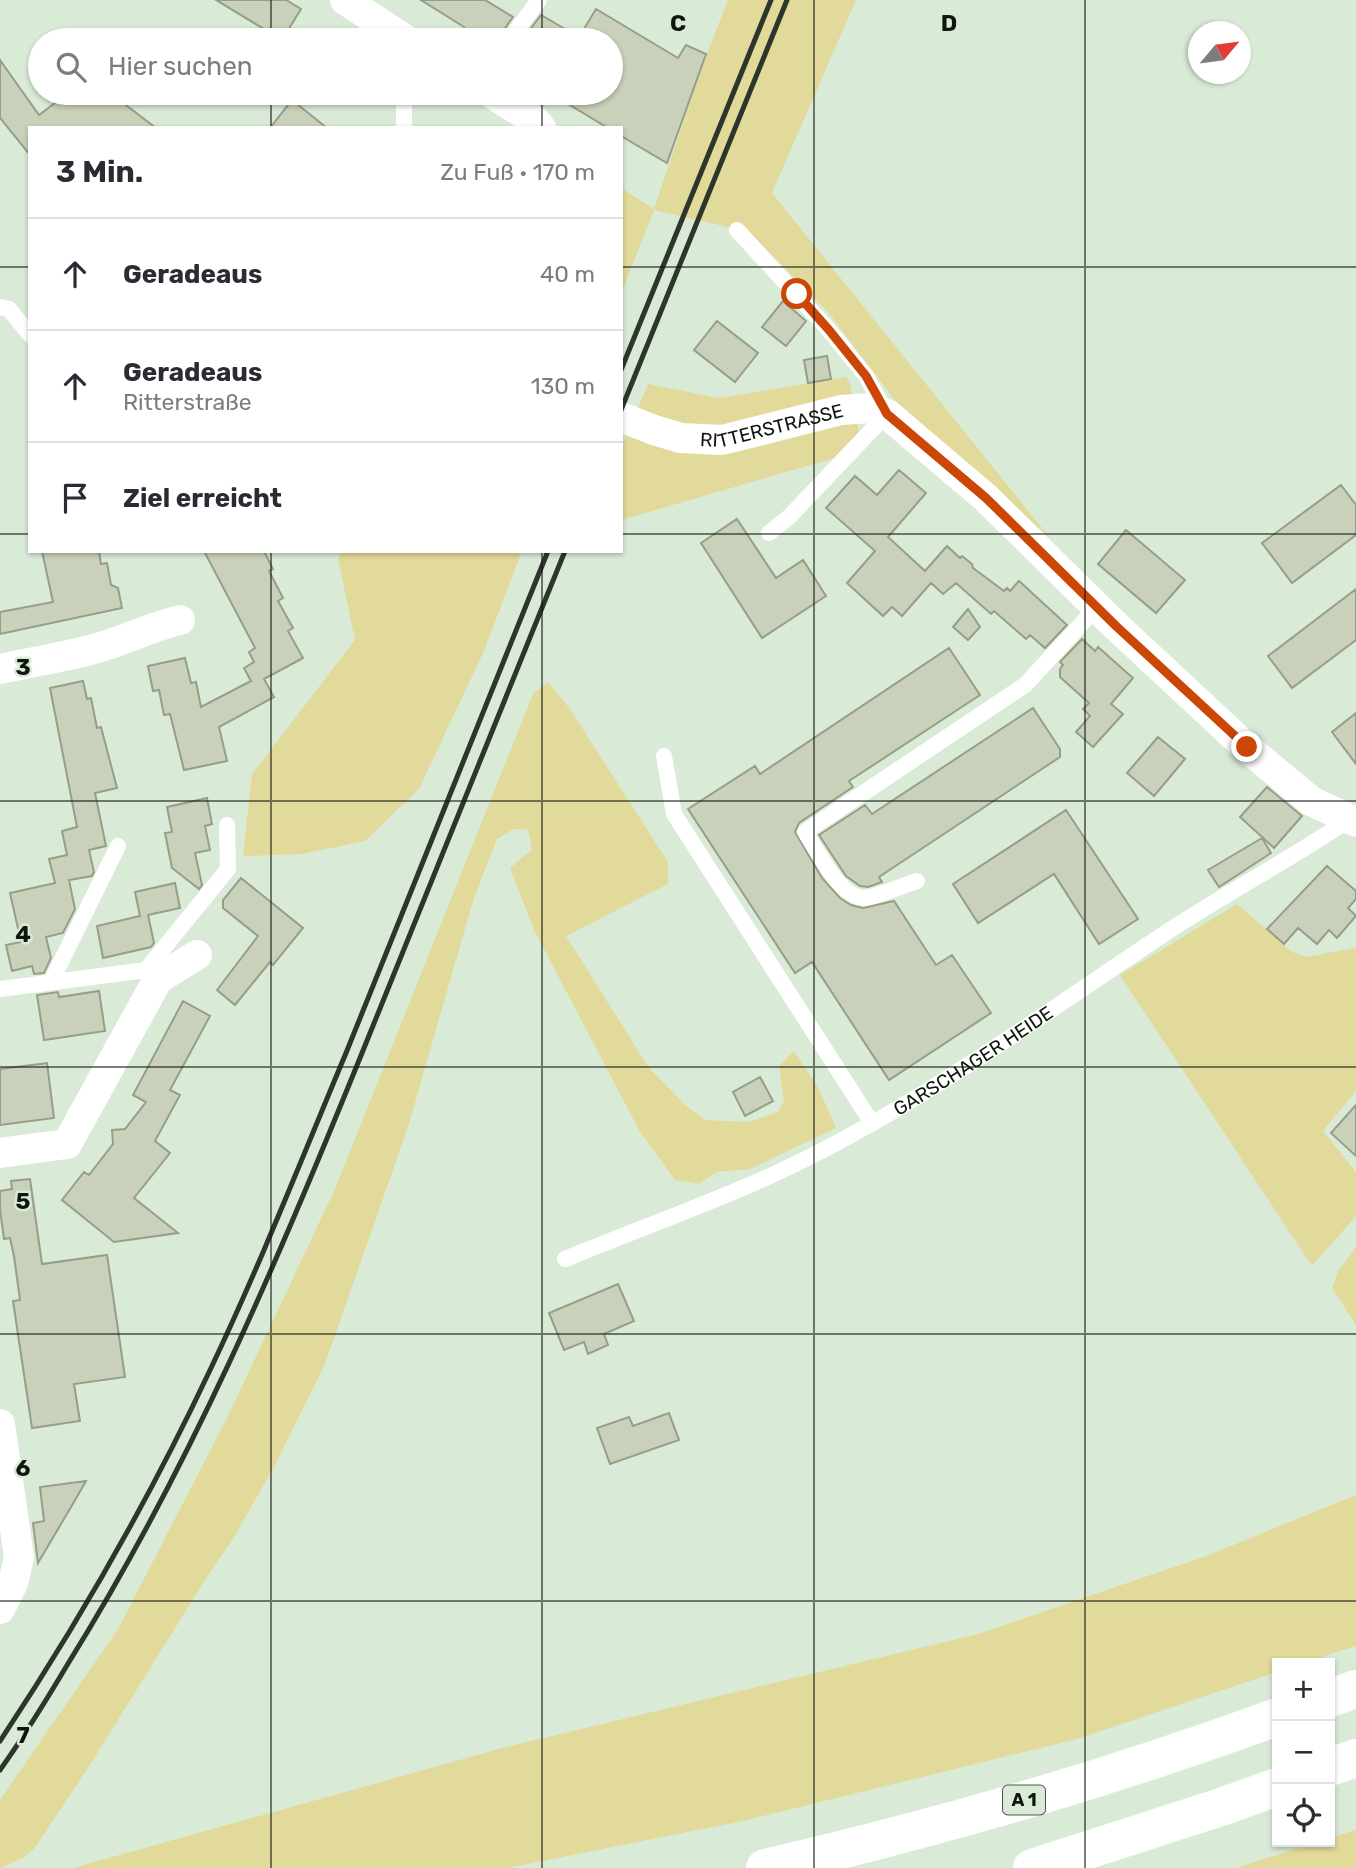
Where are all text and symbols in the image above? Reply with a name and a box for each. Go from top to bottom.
text: C [670,9,686,37]
text: D [941,9,957,37]
north arrow [1188,21,1251,84]
search box [28,28,623,105]
icon: search [52,48,90,86]
text: Hier suchen [108,51,253,82]
text: 3 Min. [56,154,143,190]
text: Zu Fuß · 170 m [440,158,595,186]
icon: ahead [56,255,94,293]
text: Geradeaus [123,259,262,290]
text: 40 m [540,260,595,288]
route start [781,278,812,309]
text: Geradeaus [123,357,262,388]
icon: ahead [56,367,94,405]
text: 130 m [531,372,595,400]
text: Ritterstraße [123,388,252,416]
street label: RITTERSTRASSE [700,398,846,452]
icon: arrive [56,479,94,517]
text: Ziel erreicht [123,483,282,514]
text: 3 [15,653,31,681]
route end [1231,731,1262,762]
text: 4 [15,920,31,948]
street label: GARSCHAGER HEIDE [889,1001,1057,1120]
text: 5 [16,1187,31,1215]
text: 6 [16,1454,31,1482]
map controls [1272,1658,1335,1847]
button: + [1272,1658,1335,1721]
text: 7 [16,1721,30,1749]
button: − [1272,1721,1335,1784]
button: locate [1272,1784,1335,1847]
road number: A 1 [1003,1786,1045,1814]

